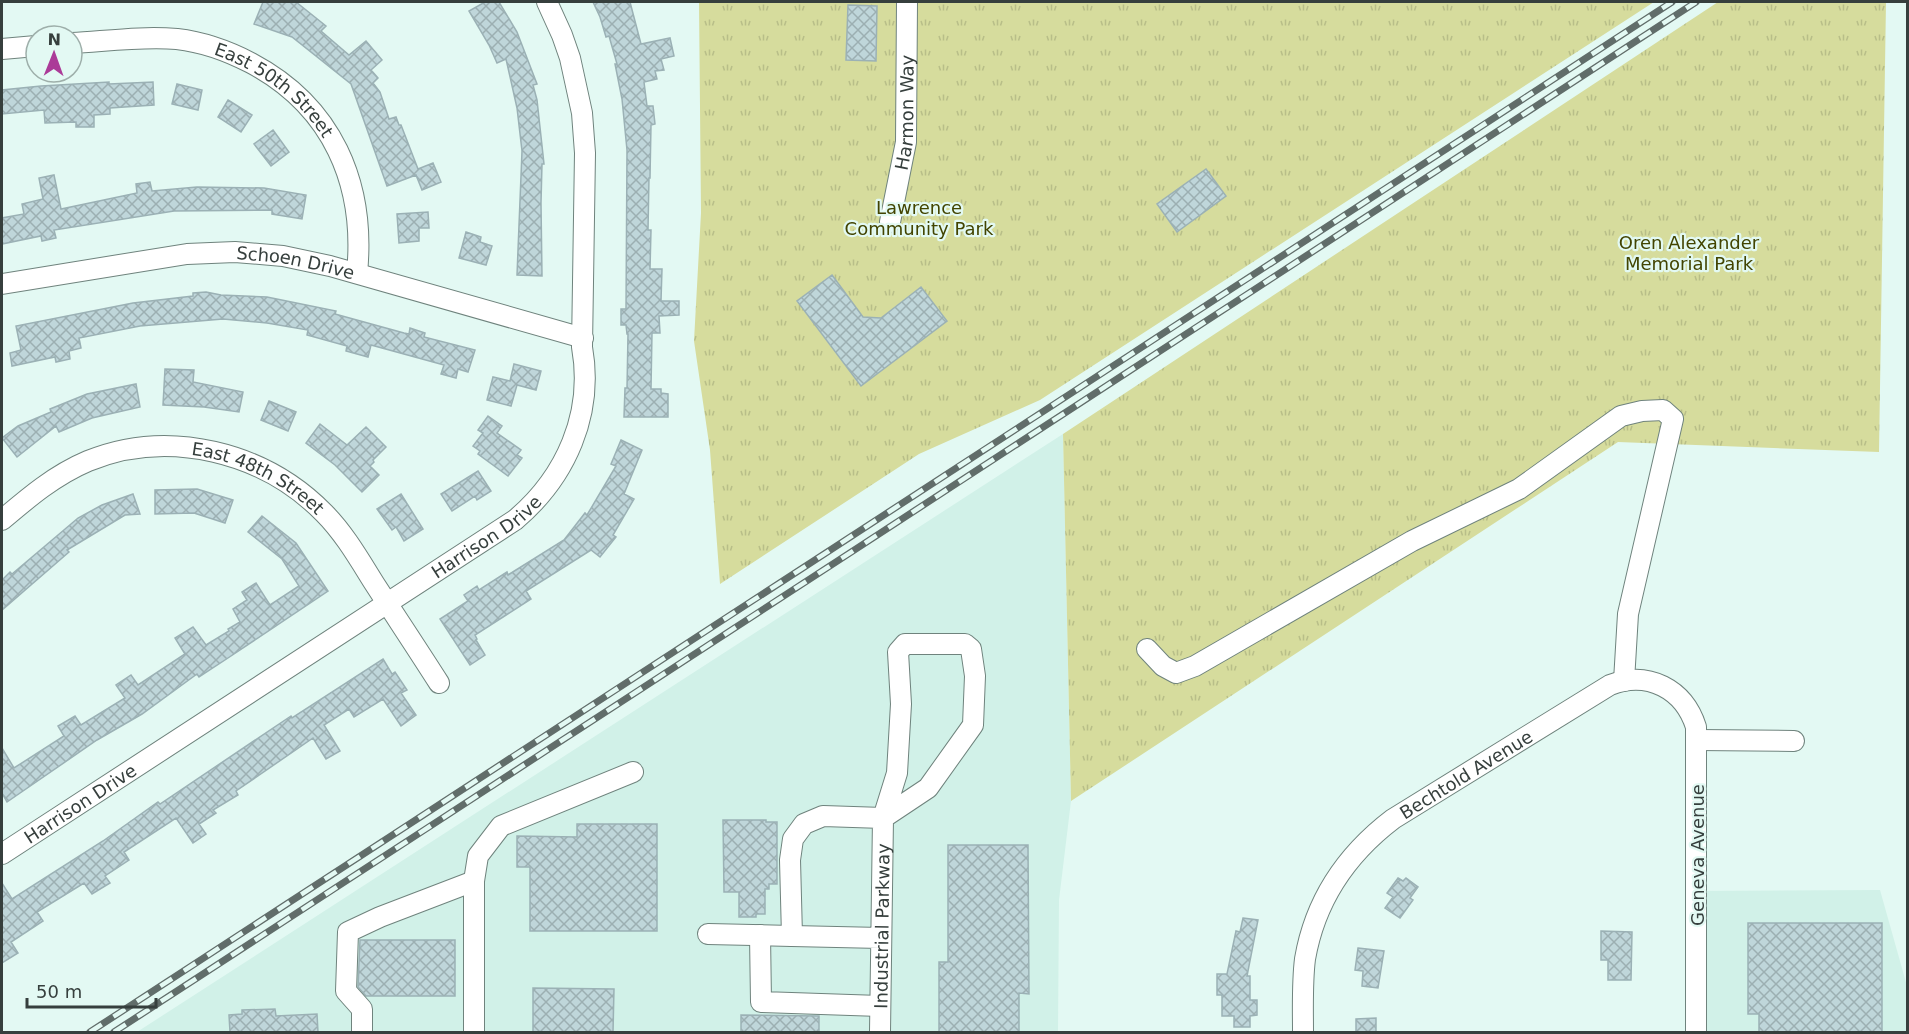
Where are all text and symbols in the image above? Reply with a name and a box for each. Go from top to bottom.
north arrow [24,24,84,84]
text: N [47,30,61,49]
street label: East 50th Street [212,38,338,141]
street label: Harmon Way [890,54,917,172]
park label: Lawrence Community Park [845,197,994,239]
park label: Oren Alexander Memorial Park [1619,232,1760,274]
street label: Schoen Drive [236,242,357,283]
street label: East 48th Street [191,437,329,518]
street label: Harrison Drive [427,491,545,582]
street label: Bechtold Avenue [1396,725,1536,823]
street label: Harrison Drive [20,759,140,847]
street label: Geneva Avenue [1687,784,1708,926]
street label: Industrial Parkway [870,843,893,1009]
scale bar [27,971,156,1009]
text: 50 m [36,981,82,1002]

